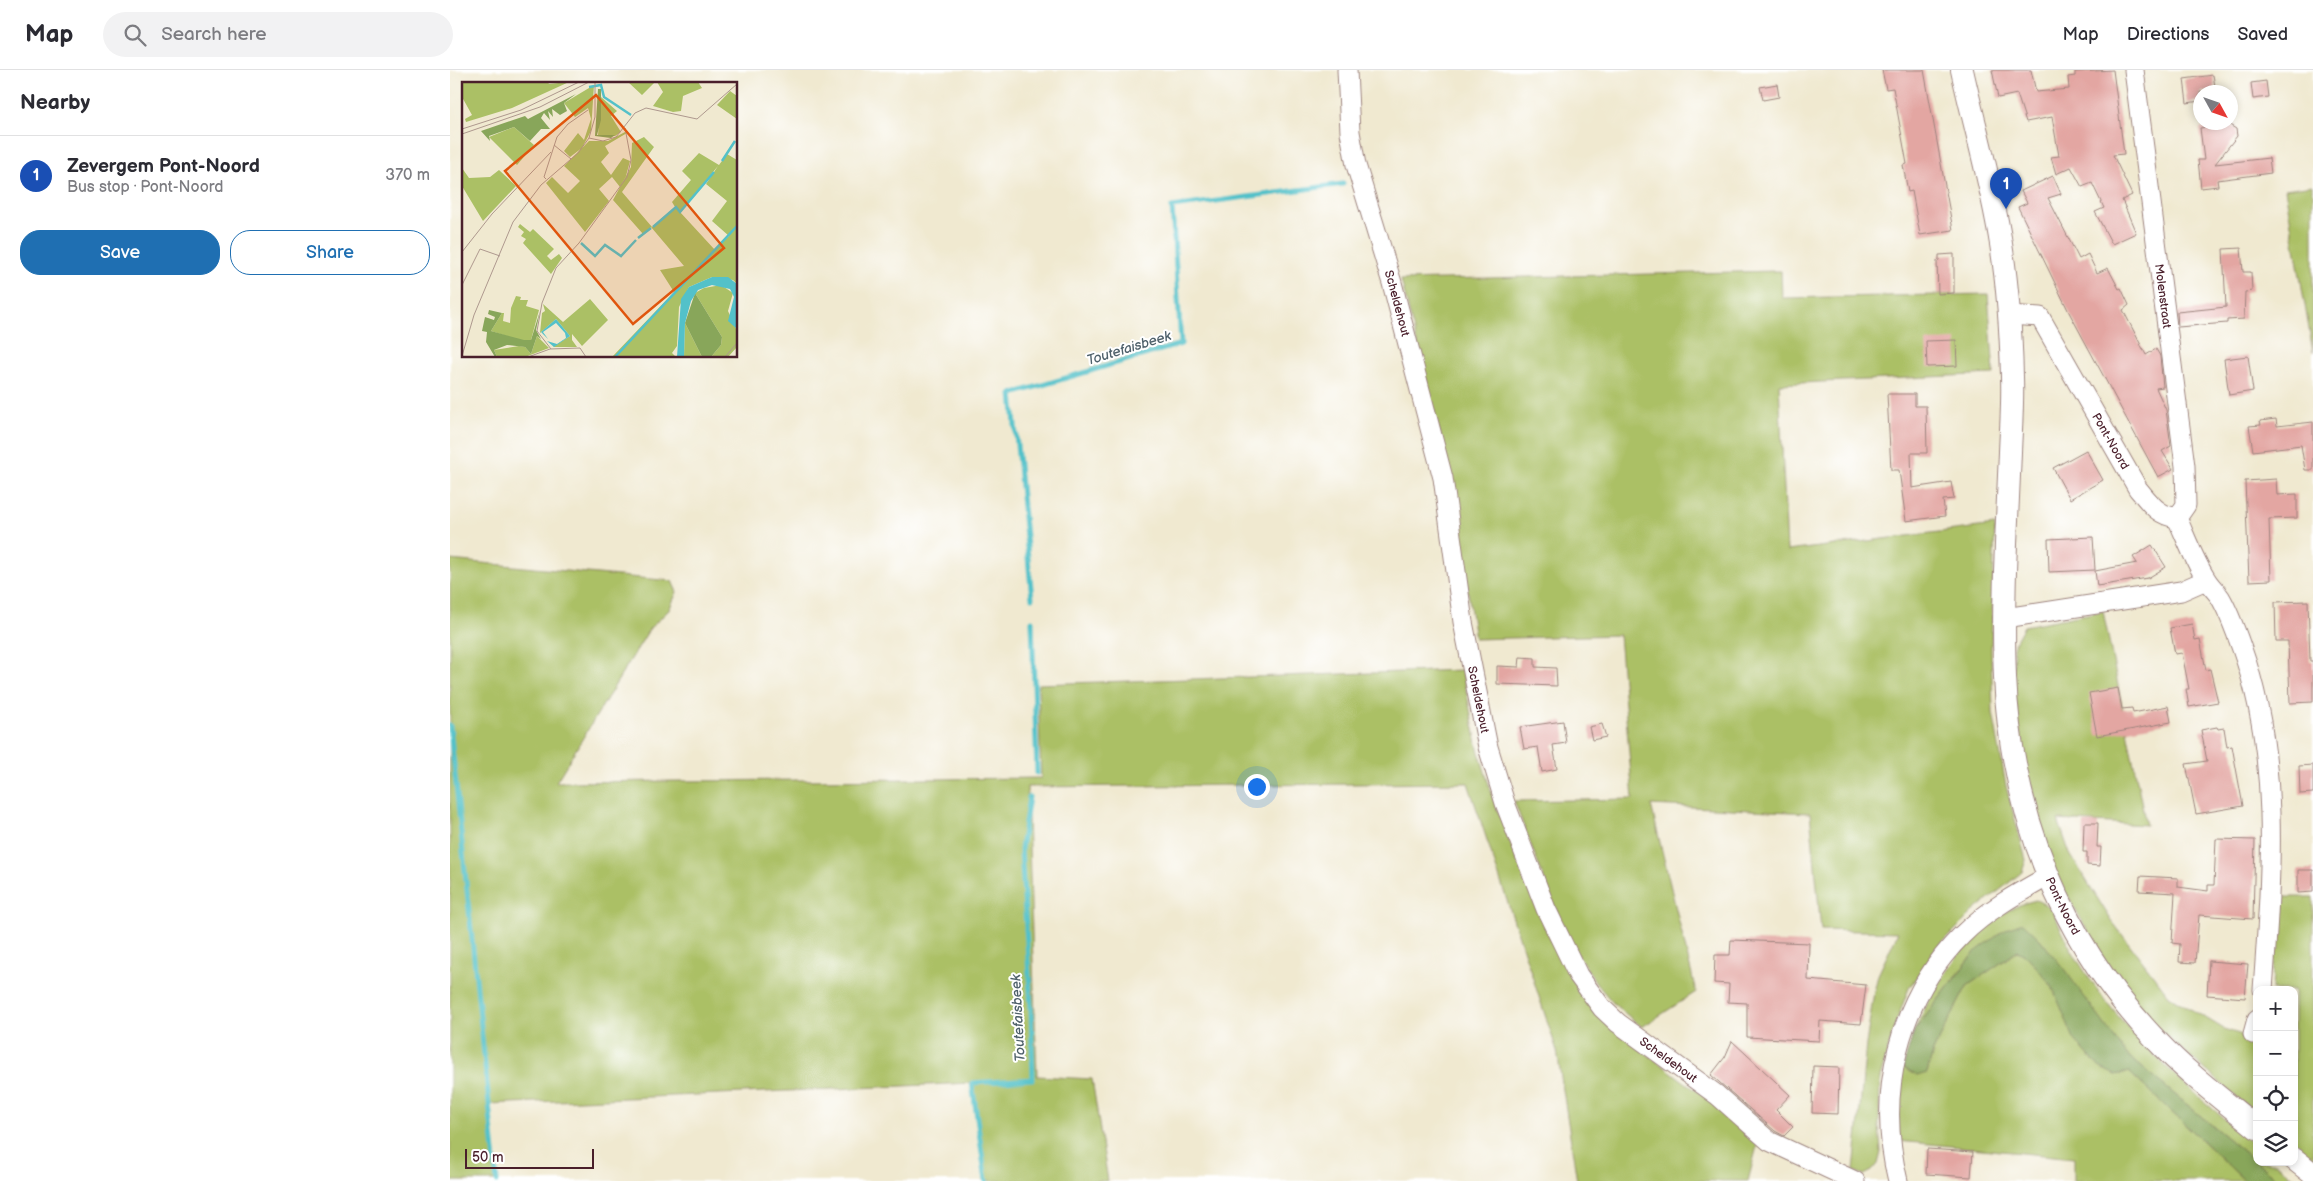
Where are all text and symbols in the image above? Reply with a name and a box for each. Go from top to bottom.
search box [103,12,453,57]
text: Map [25,20,73,49]
icon: search [121,21,149,49]
text: Search here [161,23,267,46]
text: Map [2063,24,2099,45]
text: Directions [2127,24,2209,45]
text: Saved [2237,24,2288,45]
inset map [462,82,738,358]
north arrow [2193,85,2238,130]
text: Nearby [20,90,90,115]
text: Zevergem Pont-Noord [67,155,260,178]
text: 1 [33,166,39,185]
text: 370 m [385,166,430,185]
pin: 1 [1990,168,2022,209]
text: Bus stop · Pont-Noord [67,178,223,197]
button: Save [20,230,220,275]
button: Share [230,230,430,275]
street label: Molenstraat [2152,263,2175,329]
street label: Scheldehout [1381,269,1413,338]
water label: Toutefaisbeek [1085,327,1174,369]
street label: Pont-Noord [2089,410,2133,472]
street label: Scheldehout [1465,665,1493,735]
your location [1244,774,1270,800]
street label: Pont-Noord [2042,875,2083,938]
water label: Toutefaisbeek [1007,973,1029,1062]
map controls [2253,986,2298,1166]
button: + [2253,986,2298,1031]
button: − [2253,1031,2298,1076]
street label: Scheldehout [1637,1034,1700,1086]
button: locate [2253,1076,2298,1121]
button: layers [2253,1121,2298,1166]
scale bar [465,1146,594,1169]
text: 50 m [472,1149,504,1166]

